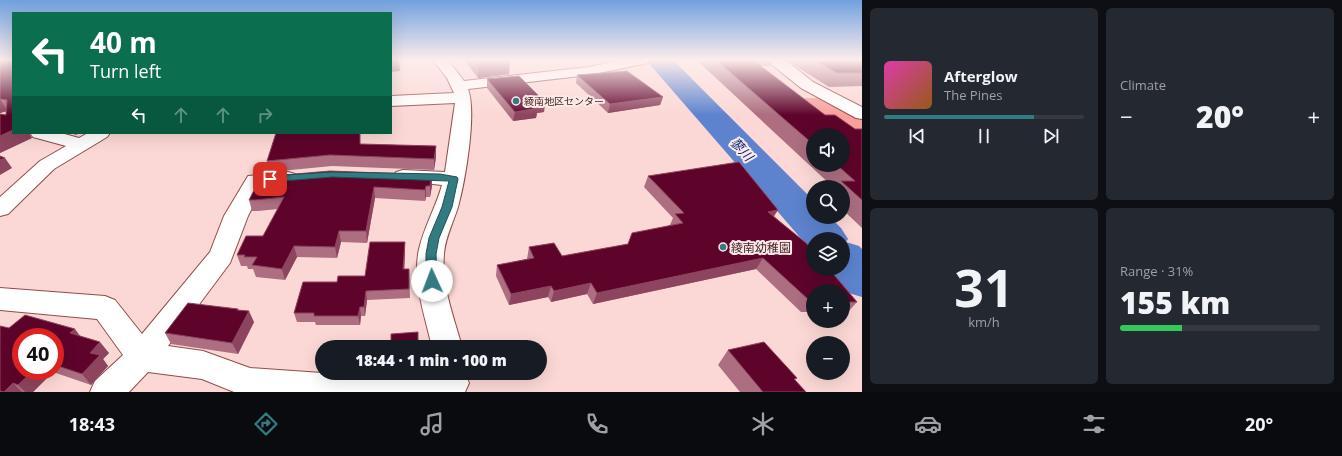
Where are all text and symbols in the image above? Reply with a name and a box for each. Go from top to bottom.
text: 40 m [90,23,157,61]
icon: left [24,28,76,80]
text: Turn left [90,59,161,83]
text: Afterglow [944,66,1018,86]
text: Climate [1120,76,1166,94]
text: The Pines [944,86,1002,104]
place label: 綾南地区センター [524,94,604,108]
marker: 綾南地区センター [511,96,521,106]
text: 20° [1196,96,1244,137]
text: − [1120,101,1133,131]
text: + [1307,101,1320,131]
icon: left [128,104,150,126]
icon: ahead [170,104,192,126]
icon: ahead [212,104,234,126]
icon: right [254,104,276,126]
icon: previous [906,125,928,147]
icon: pause [973,125,995,147]
icon: next [1040,125,1062,147]
map controls [806,128,850,380]
button: sound [806,128,850,172]
water label: 蓼川 [727,133,759,166]
pin [253,162,287,196]
icon: arrive [259,168,281,190]
button: search [806,180,850,224]
button: layers [806,232,850,276]
place label: 綾南幼稚園 [731,239,791,256]
marker: 綾南幼稚園 [718,242,728,252]
text: 31 [954,251,1014,322]
position arrow [411,260,453,302]
text: Range · 31% [1120,262,1193,280]
text: 155 km [1120,282,1230,323]
button: + [806,284,850,328]
text: km/h [968,313,1000,331]
speed limit sign: 40 [12,328,64,380]
button: − [806,336,850,380]
text: 18:44 · 1 min · 100 m [355,350,507,370]
icon: directions [252,410,280,438]
icon: music [418,410,446,438]
icon: phone [583,410,611,438]
icon: climate [749,410,777,438]
icon: car [914,410,942,438]
icon: filters [1080,410,1108,438]
text: 18:43 [69,412,115,436]
text: 20° [1245,412,1273,436]

